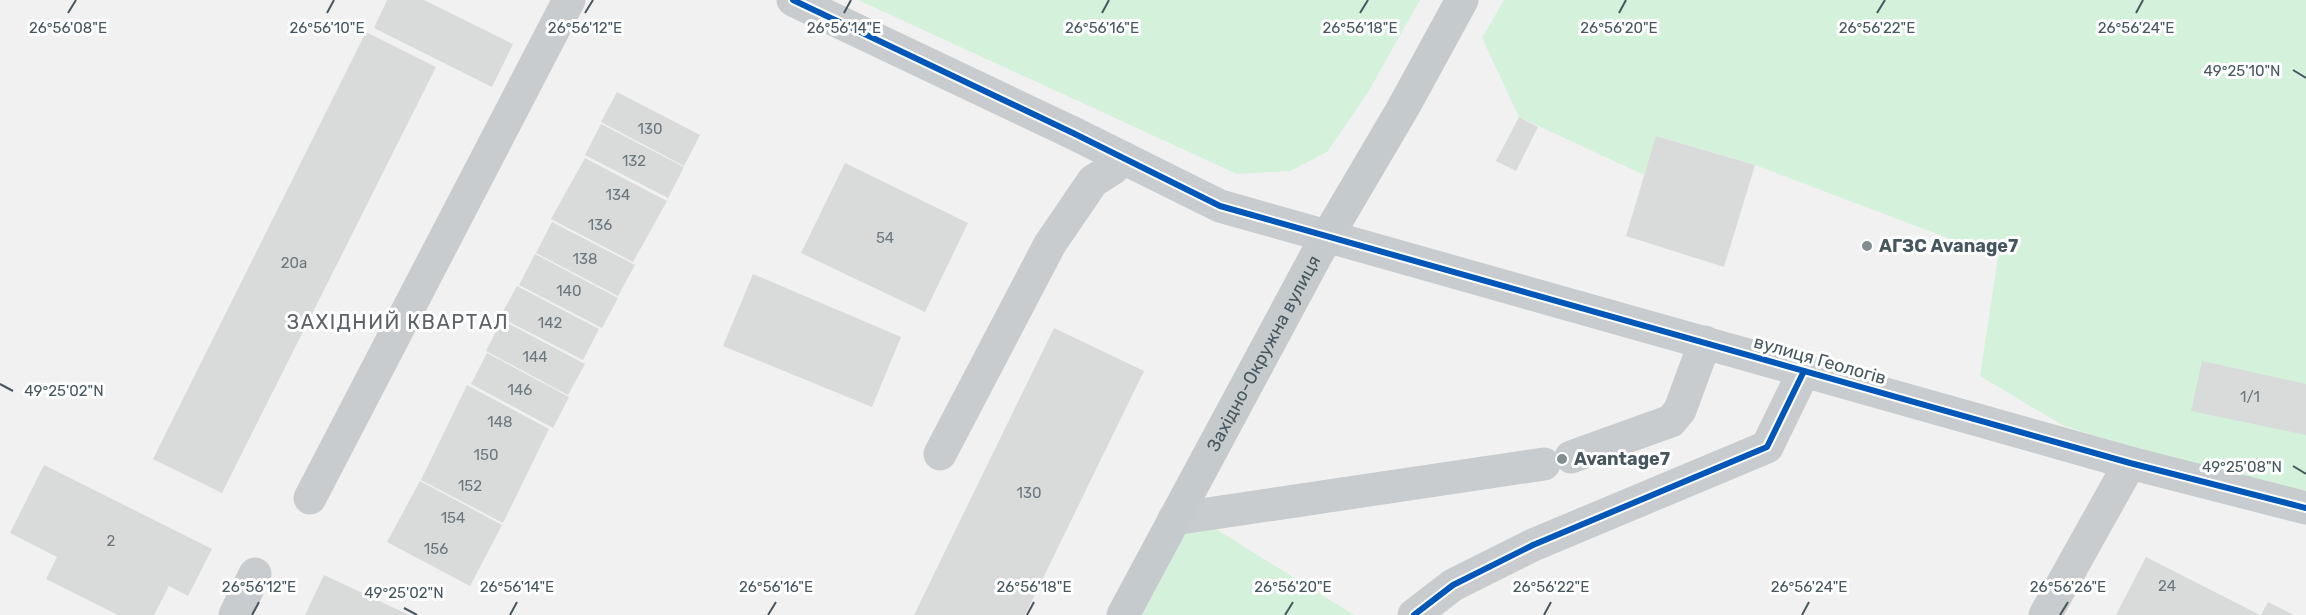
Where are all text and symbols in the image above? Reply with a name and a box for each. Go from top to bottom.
text: 26°56'08"E [29,19,107,37]
text: 26°56'10"E [290,19,365,37]
text: 26°56'12"E [548,19,622,37]
text: 26°56'14"E [807,19,881,37]
text: 26°56'16"E [1065,19,1139,37]
text: 26°56'18"E [1322,19,1398,37]
text: 26°56'20"E [1580,19,1658,37]
text: 26°56'22"E [1839,19,1915,37]
text: 26°56'24"E [2098,19,2174,37]
text: 49°25'10"N [2204,62,2280,80]
house number: 130 [638,120,662,138]
house number: 132 [622,152,646,170]
house number: 134 [606,186,630,204]
house number: 136 [588,216,612,234]
house number: 54 [876,229,894,247]
place label: АГЗС Avanage7 [1879,235,2018,257]
marker: АГЗС Avanage7 [1860,239,1874,253]
house number: 138 [573,250,597,268]
street label: Західно-Окружна вулиця [1202,251,1325,455]
house number: 20а [281,254,307,272]
house number: 140 [556,282,582,300]
district label: ЗАХІДНИЙ КВАРТАЛ [287,310,509,334]
house number: 142 [538,314,562,332]
street label: вулиця Геологів [1751,331,1889,389]
house number: 144 [522,348,548,366]
house number: 146 [508,381,532,399]
text: 49°25'02"N [24,382,104,400]
house number: 1/1 [2240,388,2260,406]
house number: 148 [487,413,513,431]
house number: 150 [474,446,498,464]
place label: Avantage7 [1574,448,1670,470]
marker: Avantage7 [1555,452,1569,466]
text: 49°25'08"N [2202,458,2282,476]
house number: 152 [458,477,482,495]
house number: 130 [1017,484,1041,502]
house number: 154 [441,509,465,527]
house number: 2 [107,532,116,550]
house number: 156 [424,540,448,558]
house number: 24 [2158,577,2176,595]
text: 26°56'12"E [222,578,296,596]
text: 26°56'14"E [480,578,554,596]
text: 26°56'16"E [739,578,813,596]
text: 26°56'18"E [996,578,1072,596]
text: 26°56'20"E [1254,578,1332,596]
text: 26°56'22"E [1513,578,1589,596]
text: 26°56'24"E [1771,578,1847,596]
text: 26°56'26"E [2030,578,2106,596]
text: 49°25'02"N [364,584,444,602]

